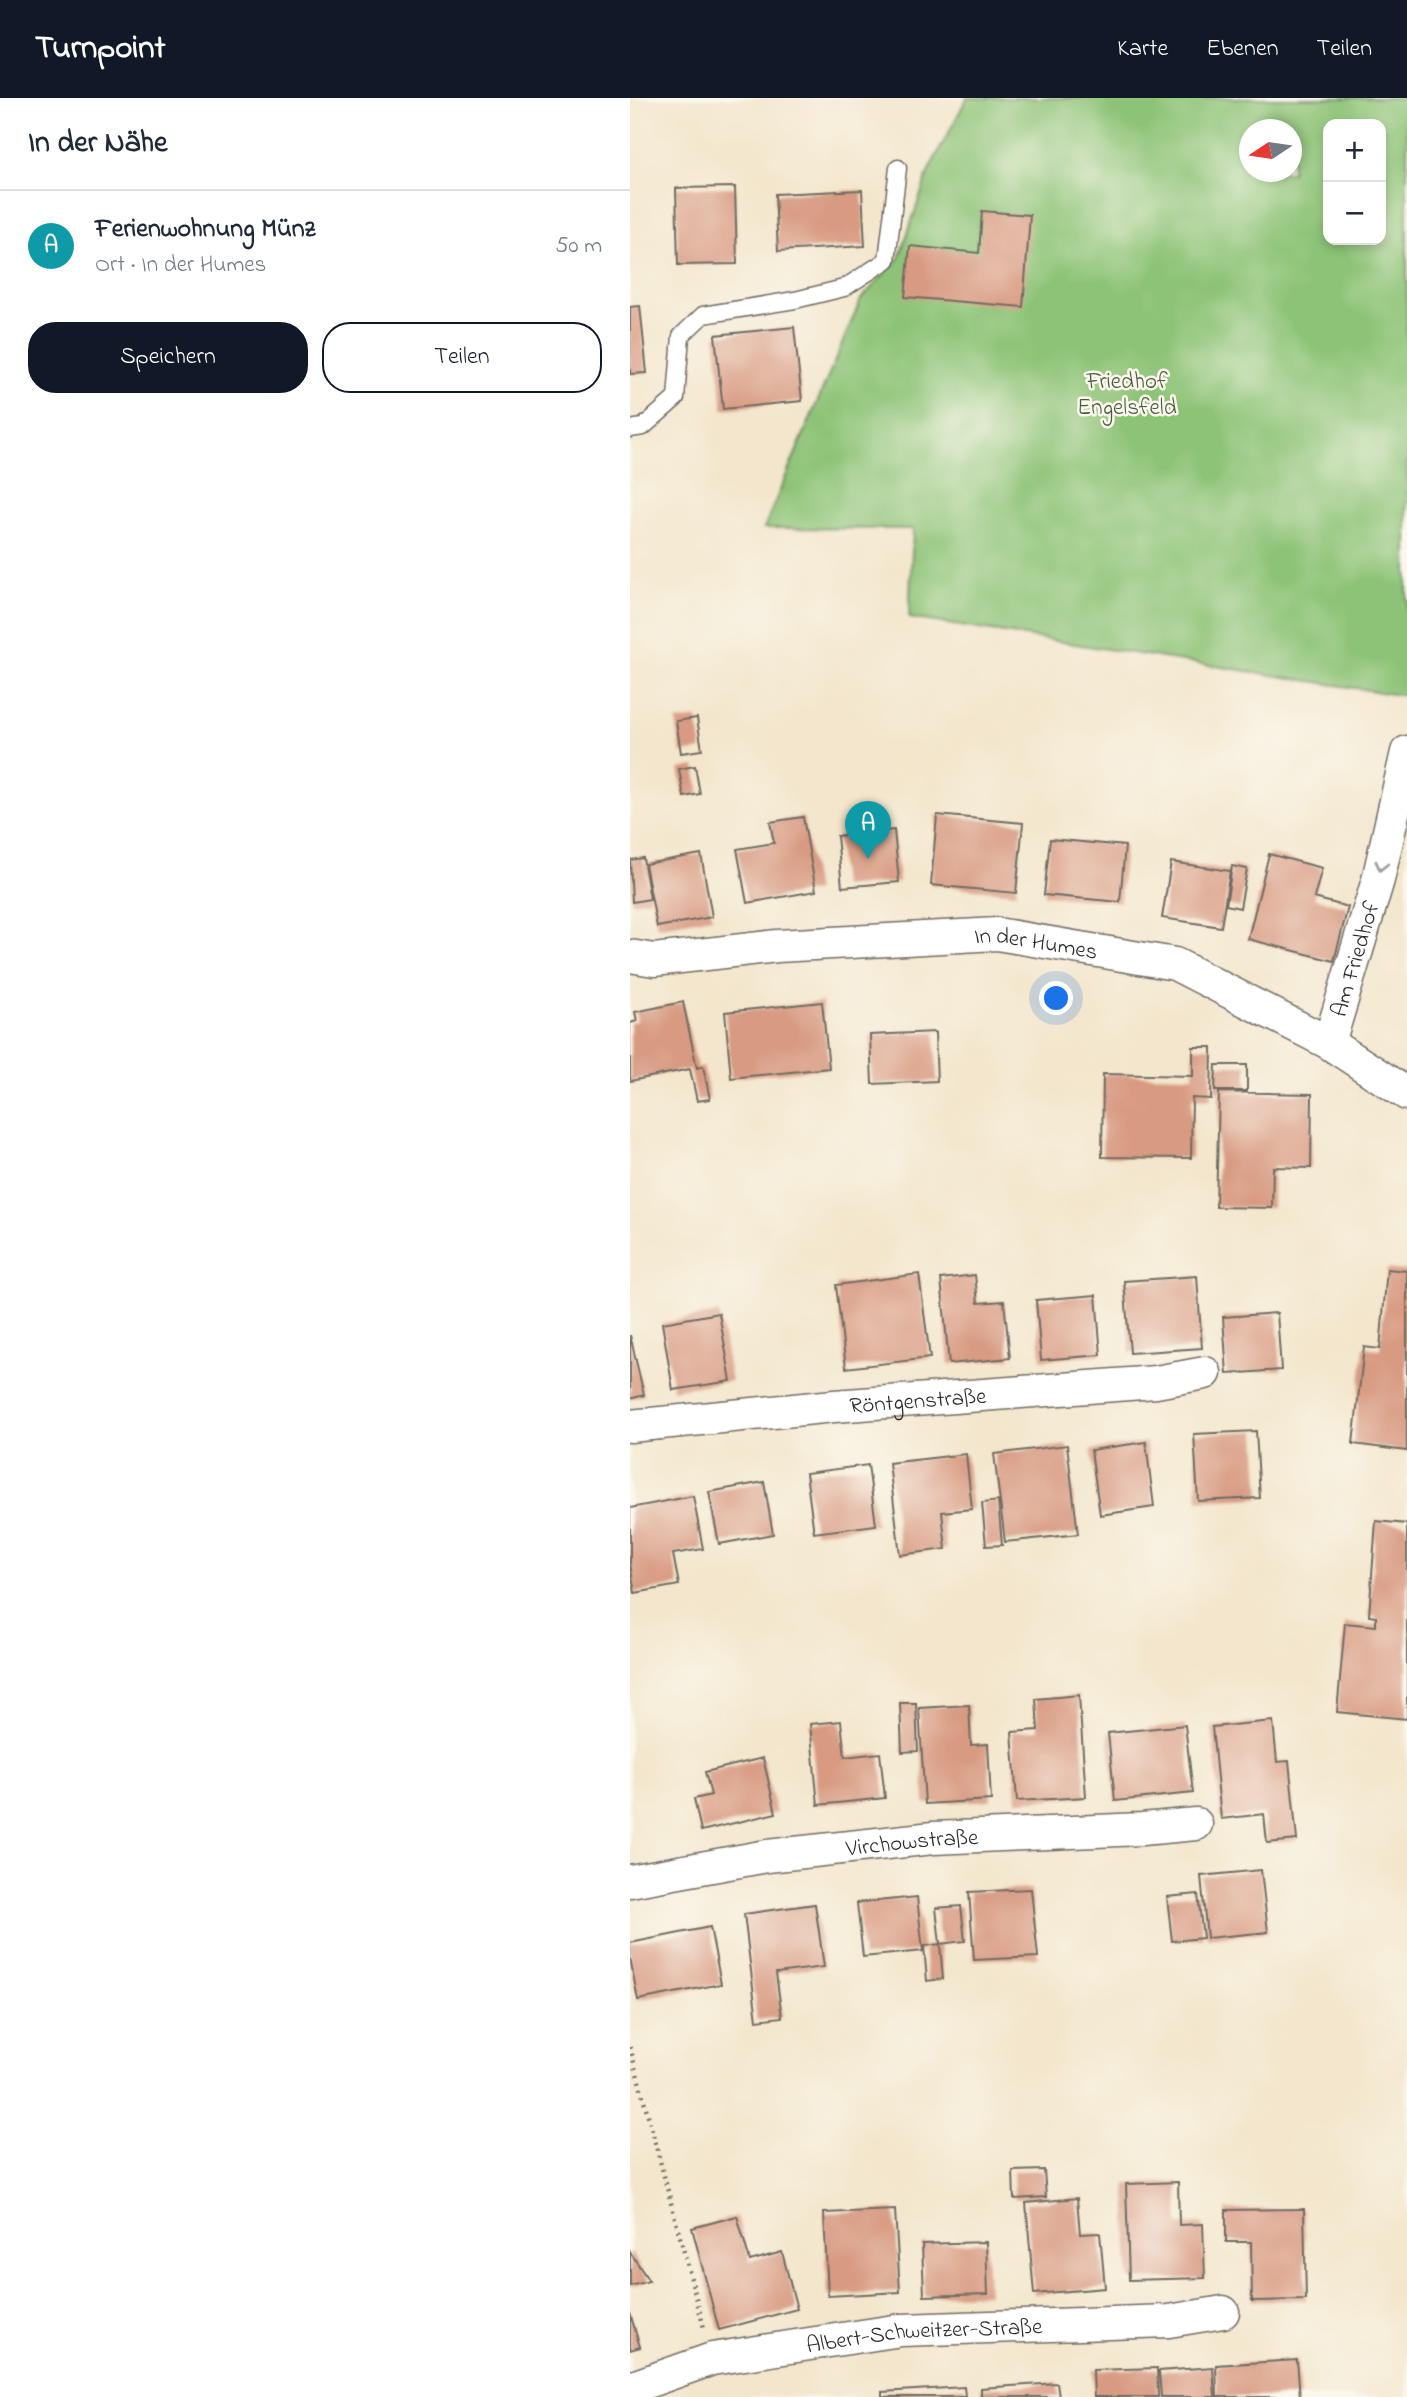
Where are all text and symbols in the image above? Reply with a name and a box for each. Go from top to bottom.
text: Turnpoint [35,25,166,73]
text: Karte [1117,32,1168,67]
text: Ebenen [1206,32,1279,67]
text: Teilen [1317,32,1372,67]
north arrow [1239,119,1302,182]
map controls [1323,119,1386,245]
button: + [1323,119,1386,182]
text: In der Nähe [28,122,168,166]
button: − [1323,182,1386,245]
text: Ferienwohnung Münz [95,211,316,249]
text: A [44,230,58,263]
text: 50 m [555,230,602,263]
text: Ort · In der Humes [95,249,266,282]
button: Speichern [28,322,308,393]
button: Teilen [322,322,602,393]
park label: Friedhof Engelsfeld [1077,366,1177,426]
pin: A [845,801,891,859]
one-way arrow [1375,860,1389,872]
street label: Am Friedhof [1324,897,1390,1021]
street label: In der Humes [973,920,1100,970]
your location [1039,981,1073,1015]
street label: Röntgenstraße [848,1381,988,1424]
street label: Virchowstraße [843,1822,980,1866]
street label: Albert-Schweitzer-Straße [804,2311,1044,2363]

